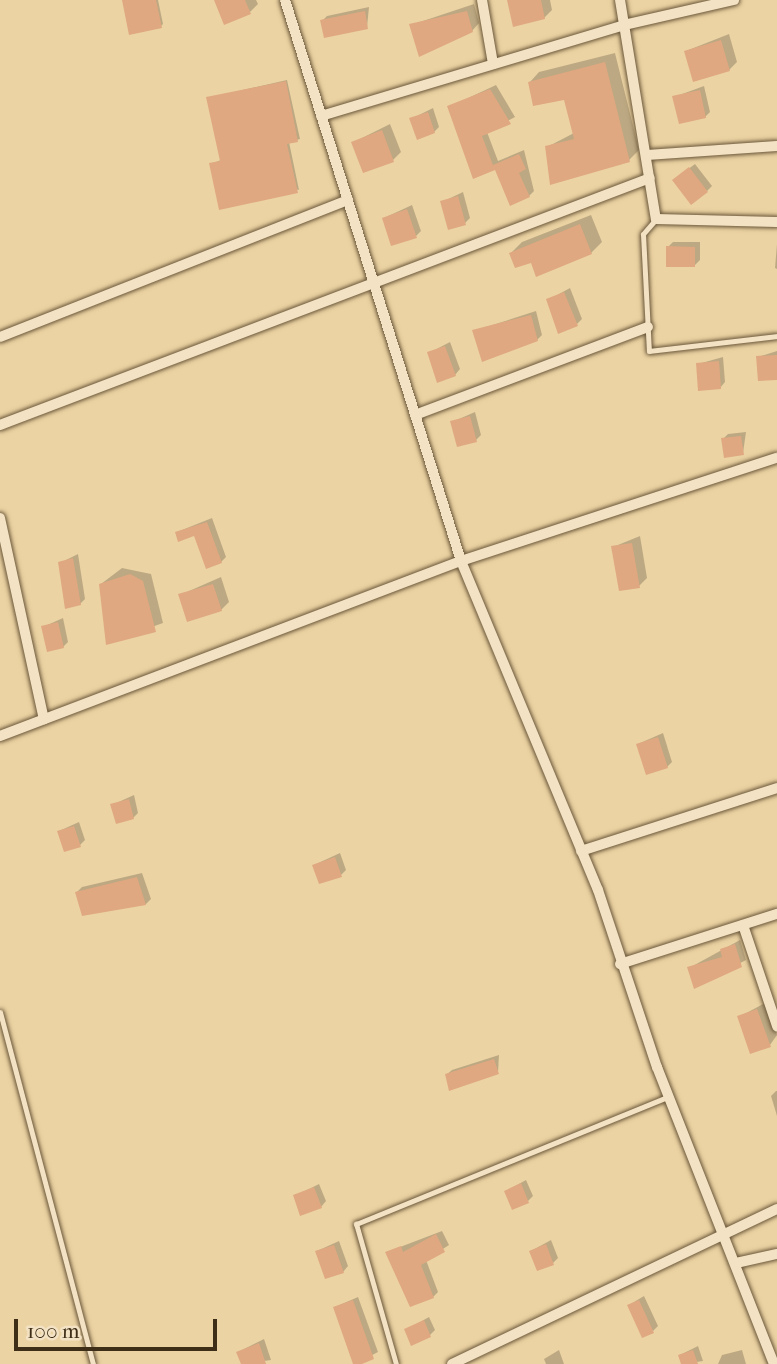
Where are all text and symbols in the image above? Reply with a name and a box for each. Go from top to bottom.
scale bar [18,1304,220,1348]
text: 100 m [27,1319,80,1343]

